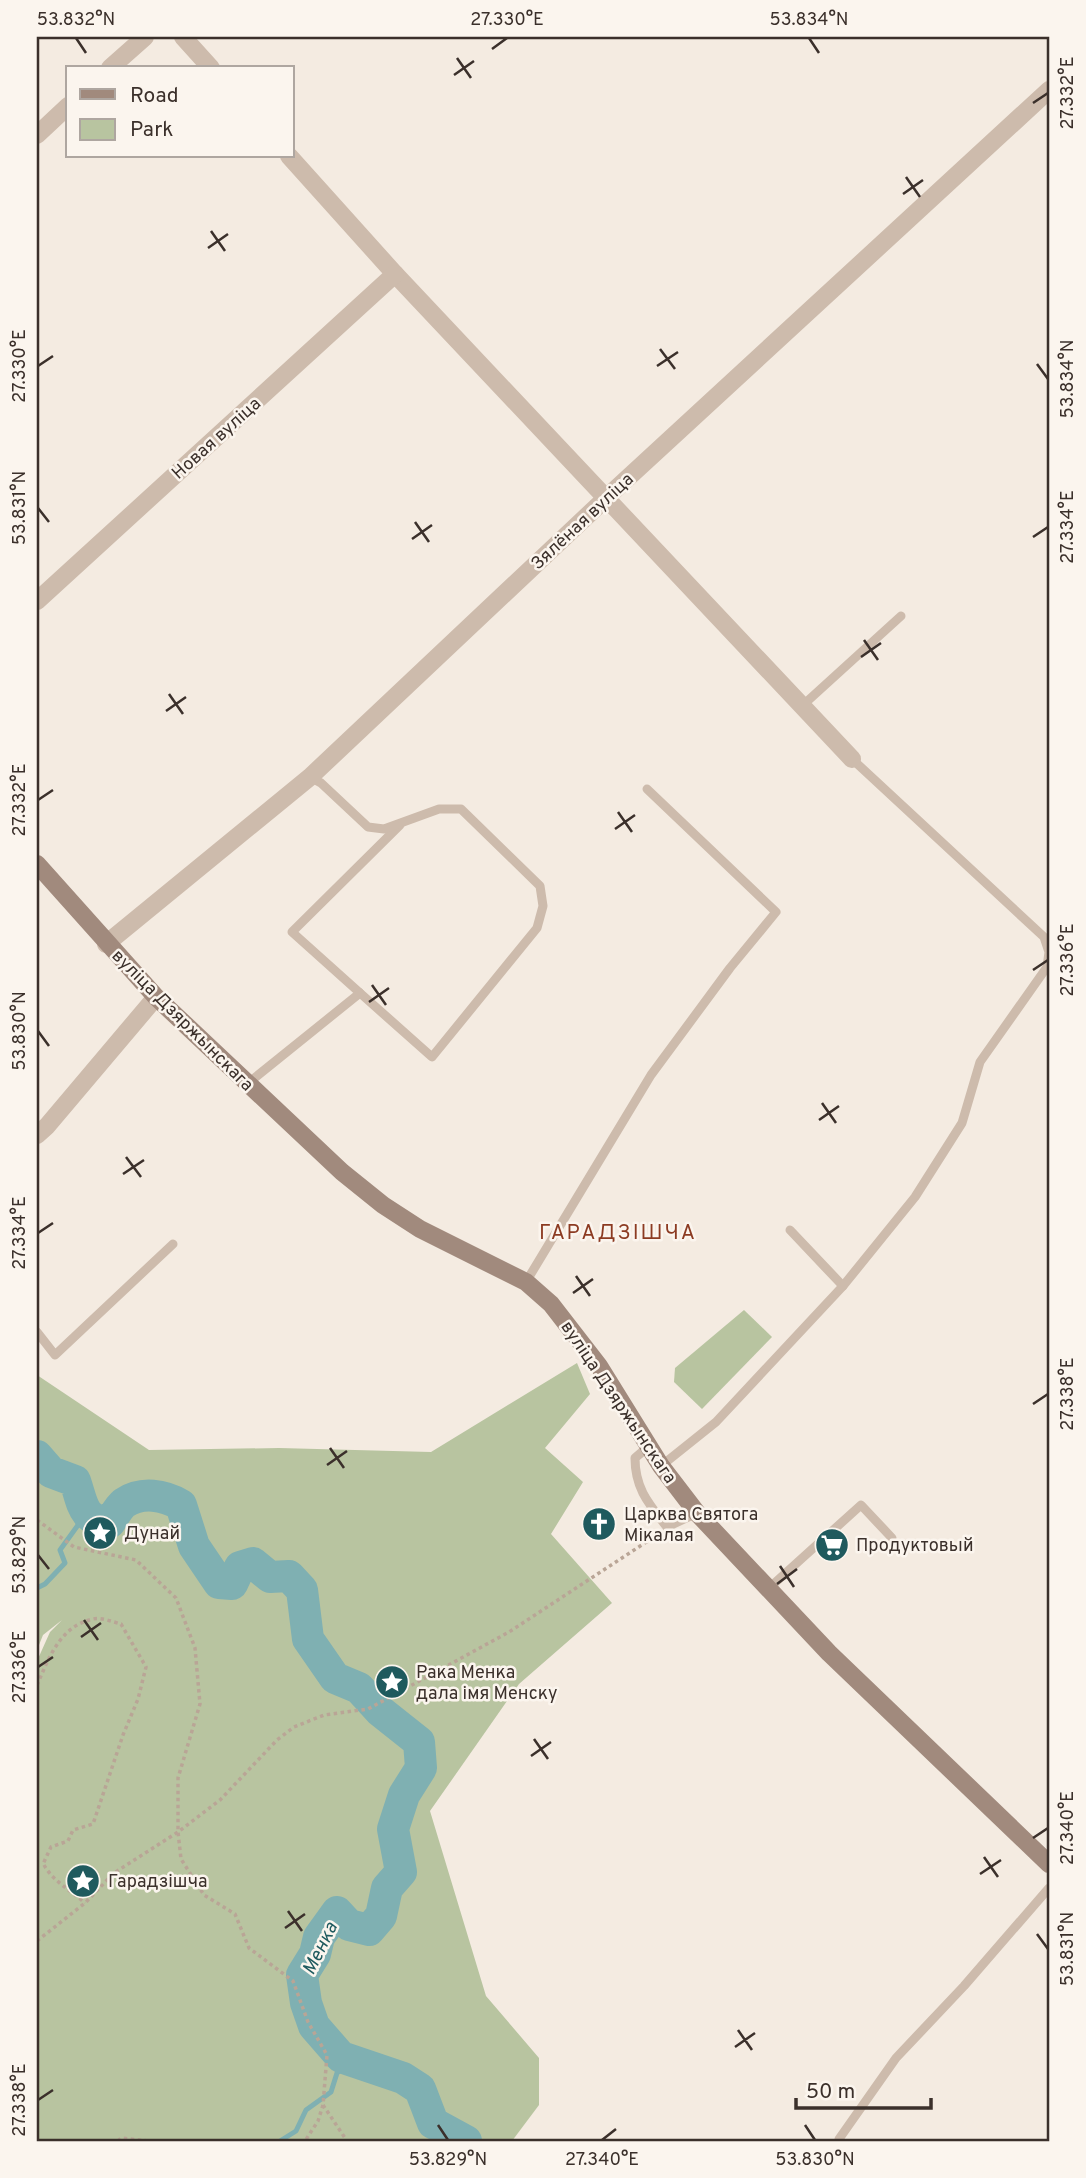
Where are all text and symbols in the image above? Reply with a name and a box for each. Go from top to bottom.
text: 53.832°N [37,9,115,32]
text: 27.330°E [470,9,544,32]
text: 53.834°N [769,9,849,32]
text: 27.332°E [1057,57,1080,129]
legend [66,66,294,158]
text: Road [130,83,179,110]
text: Park [130,117,173,144]
text: 27.330°E [9,329,32,403]
text: 53.834°N [1057,339,1080,419]
street label: Новая вуліца [168,393,266,485]
street label: Зялёная вуліца [527,469,639,576]
text: 53.831°N [9,471,32,545]
text: 27.334°E [1057,490,1080,564]
text: 27.332°E [9,764,32,836]
text: 27.336°E [1057,923,1080,997]
street label: вуліца Дзяржынскага [106,945,258,1097]
text: 53.830°N [9,991,32,1071]
text: 27.334°E [9,1196,32,1270]
district label: ГАРАДЗІШЧА [539,1220,697,1247]
street label: вуліца Дзяржынскага [555,1317,681,1489]
text: 27.338°E [1057,1357,1080,1431]
place label: Царква Святога Мікалая [624,1504,758,1548]
church icon: Царква Святога Мікалая [580,1505,618,1543]
place icon: Дунай [81,1514,119,1552]
text: 53.829°N [9,1516,32,1594]
place label: Дунай [124,1523,180,1546]
supermarket icon: Продуктовый [813,1526,851,1564]
place label: Продуктовый [856,1535,974,1558]
text: 27.336°E [9,1630,32,1704]
place label: Рака Менка дала імя Менску [416,1662,558,1706]
place icon: Рака Менка дала імя Менску [373,1663,411,1701]
text: 27.340°E [1057,1791,1080,1865]
place icon: Гарадзішча [64,1862,102,1900]
place label: Гарадзішча [108,1871,207,1894]
text: 53.831°N [1057,1912,1080,1986]
water label: Менка [298,1918,344,1979]
text: 27.338°E [9,2063,32,2137]
scale bar [796,2066,930,2110]
text: 50 m [806,2079,855,2106]
text: 53.829°N [409,2149,487,2172]
text: 27.340°E [565,2149,639,2172]
text: 53.830°N [775,2149,855,2172]

